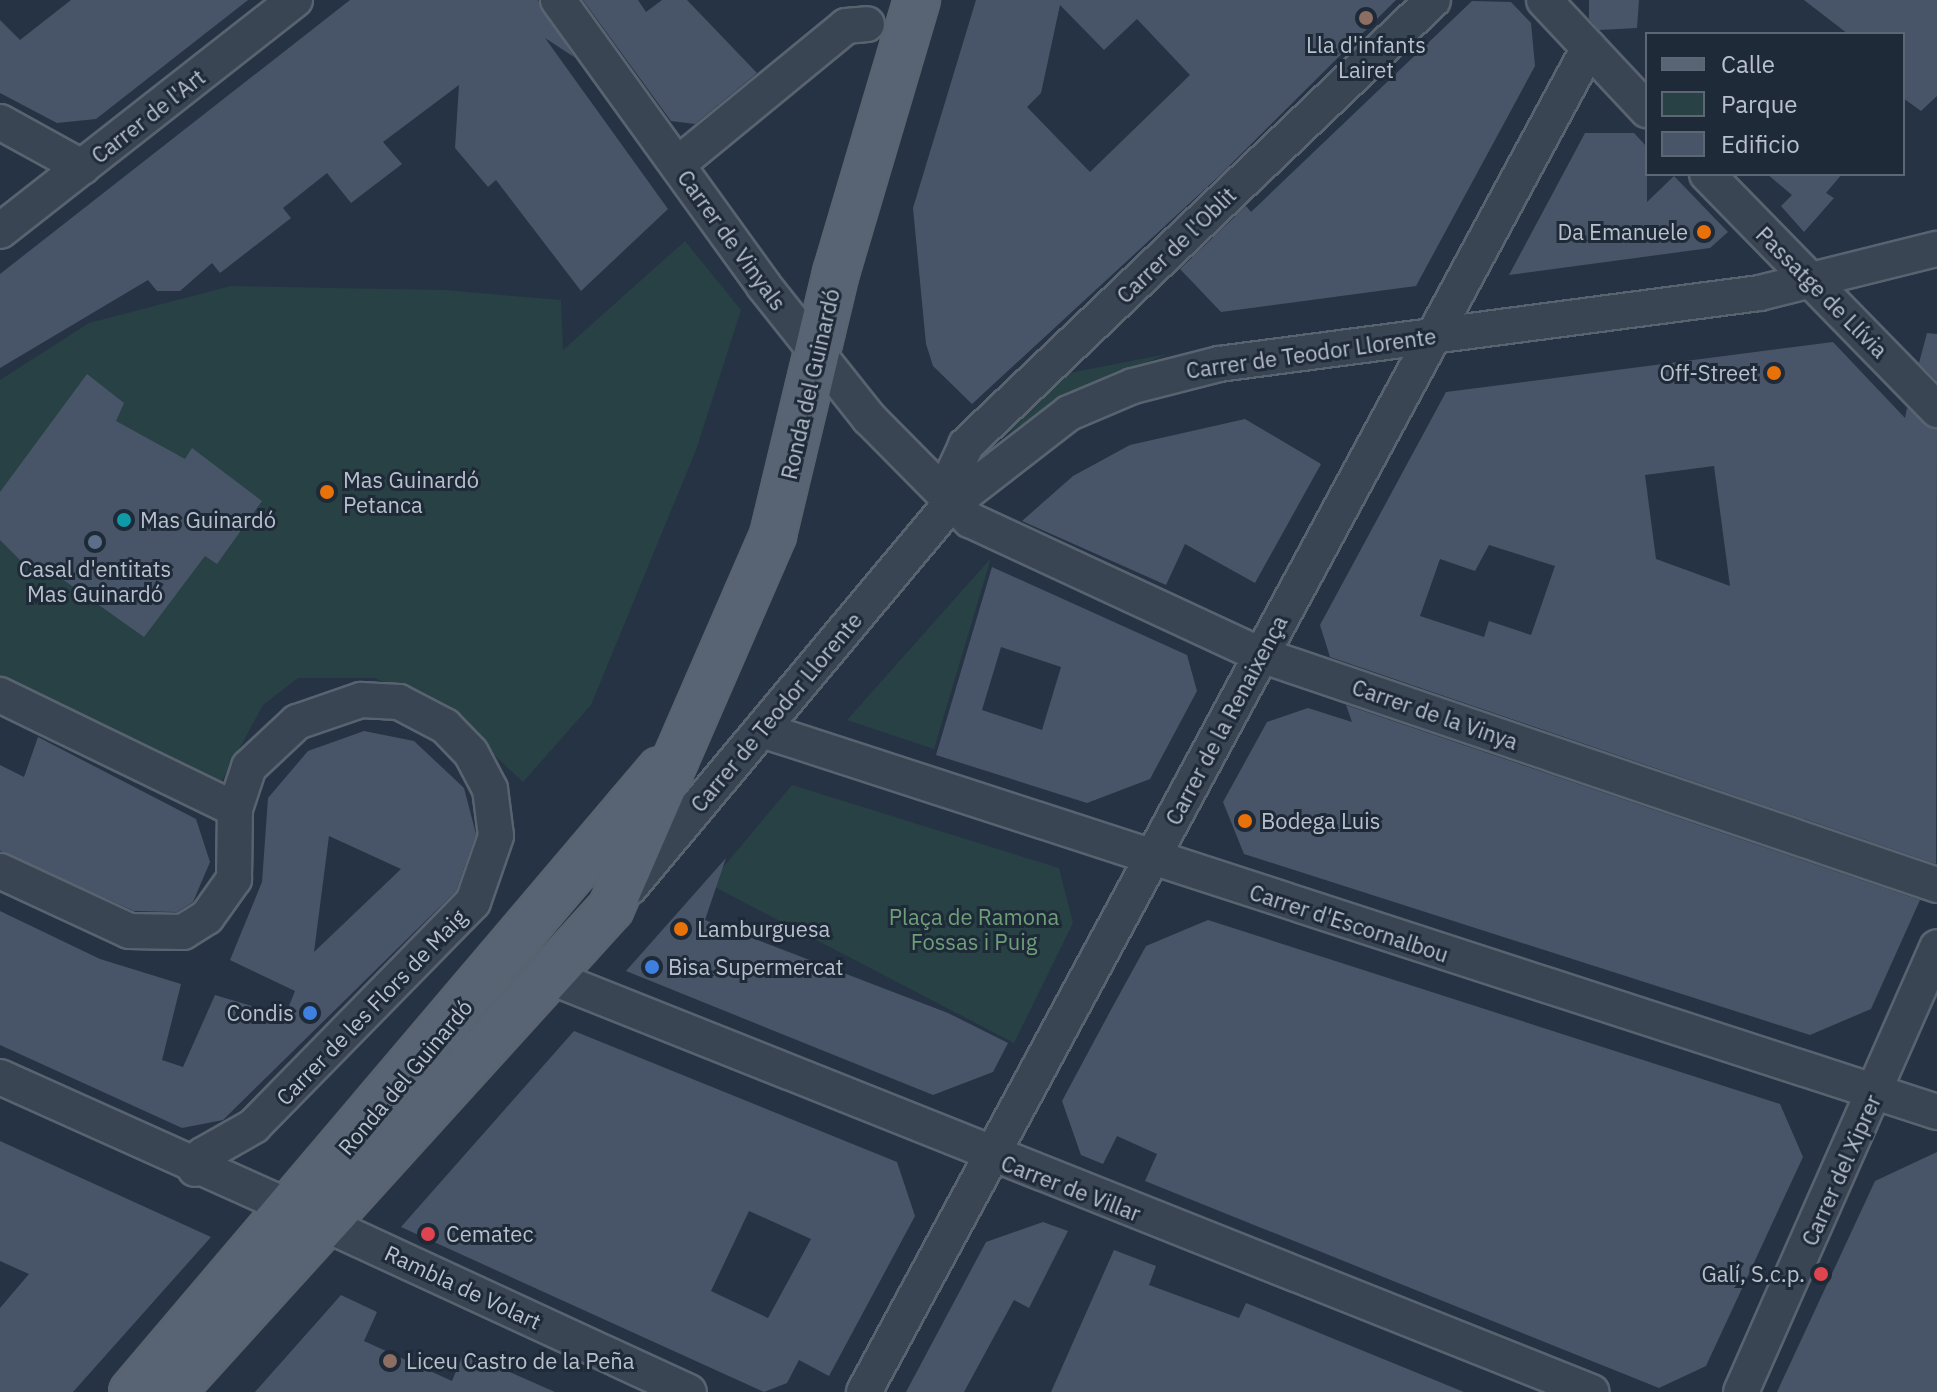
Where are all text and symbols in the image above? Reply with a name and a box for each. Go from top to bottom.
marker: Lla d'infants Lairet [1357,9,1375,27]
place label: Lla d'infants Lairet [1306,31,1426,82]
legend [1645,32,1905,176]
text: Calle [1721,48,1775,80]
street label: Carrer de l'Art [86,63,210,169]
text: Parque [1721,88,1798,120]
text: Edificio [1721,128,1800,160]
street label: Carrer de Vinyals [672,165,792,315]
street label: Carrer de l'Oblit [1111,182,1241,308]
place label: Da Emanuele [1557,219,1688,245]
street label: Passatge de Llívia [1751,221,1893,363]
marker: Da Emanuele [1695,223,1713,241]
street label: Ronda del Guinardó [775,286,845,482]
street label: Carrer de Teodor Llorente [1184,322,1438,384]
place label: Off-Street [1659,360,1758,386]
marker: Off-Street [1765,364,1783,382]
place label: Mas Guinardó Petanca [343,466,479,518]
marker: Mas Guinardó Petanca [318,483,336,501]
place label: Mas Guinardó [140,507,276,533]
marker: Mas Guinardó [115,511,133,529]
marker: Casal d'entitats Mas Guinardó [86,533,104,551]
place label: Casal d'entitats Mas Guinardó [19,555,171,606]
street label: Carrer de Teodor Llorente [685,607,867,817]
street label: Carrer de la Renaixença [1160,611,1292,829]
street label: Carrer de la Vinya [1349,673,1521,755]
place label: Bodega Luis [1261,808,1381,834]
marker: Bodega Luis [1236,812,1254,830]
street label: Carrer d'Escornalbou [1246,878,1452,968]
park label: Plaça de Ramona Fossas i Puig [889,903,1059,954]
street label: Carrer de les Flors de Maig [270,904,472,1110]
place label: Lamburguesa [697,916,830,942]
marker: Lamburguesa [672,920,690,938]
place label: Bisa Supermercat [668,954,843,980]
marker: Bisa Supermercat [643,958,661,976]
street label: Ronda del Guinardó [332,994,478,1160]
place label: Condis [227,1000,294,1026]
marker: Condis [301,1004,319,1022]
street label: Carrer del Xiprer [1796,1090,1886,1250]
street label: Carrer de Villar [997,1149,1145,1227]
place label: Cematec [446,1221,533,1247]
marker: Cematec [417,1223,439,1245]
street label: Rambla de Volart [381,1239,545,1335]
place label: Galí, S.c.p. [1701,1261,1805,1287]
marker: Galí, S.c.p. [1812,1265,1830,1283]
place label: Liceu Castro de la Peña [406,1348,635,1374]
marker: Liceu Castro de la Peña [381,1352,399,1370]

